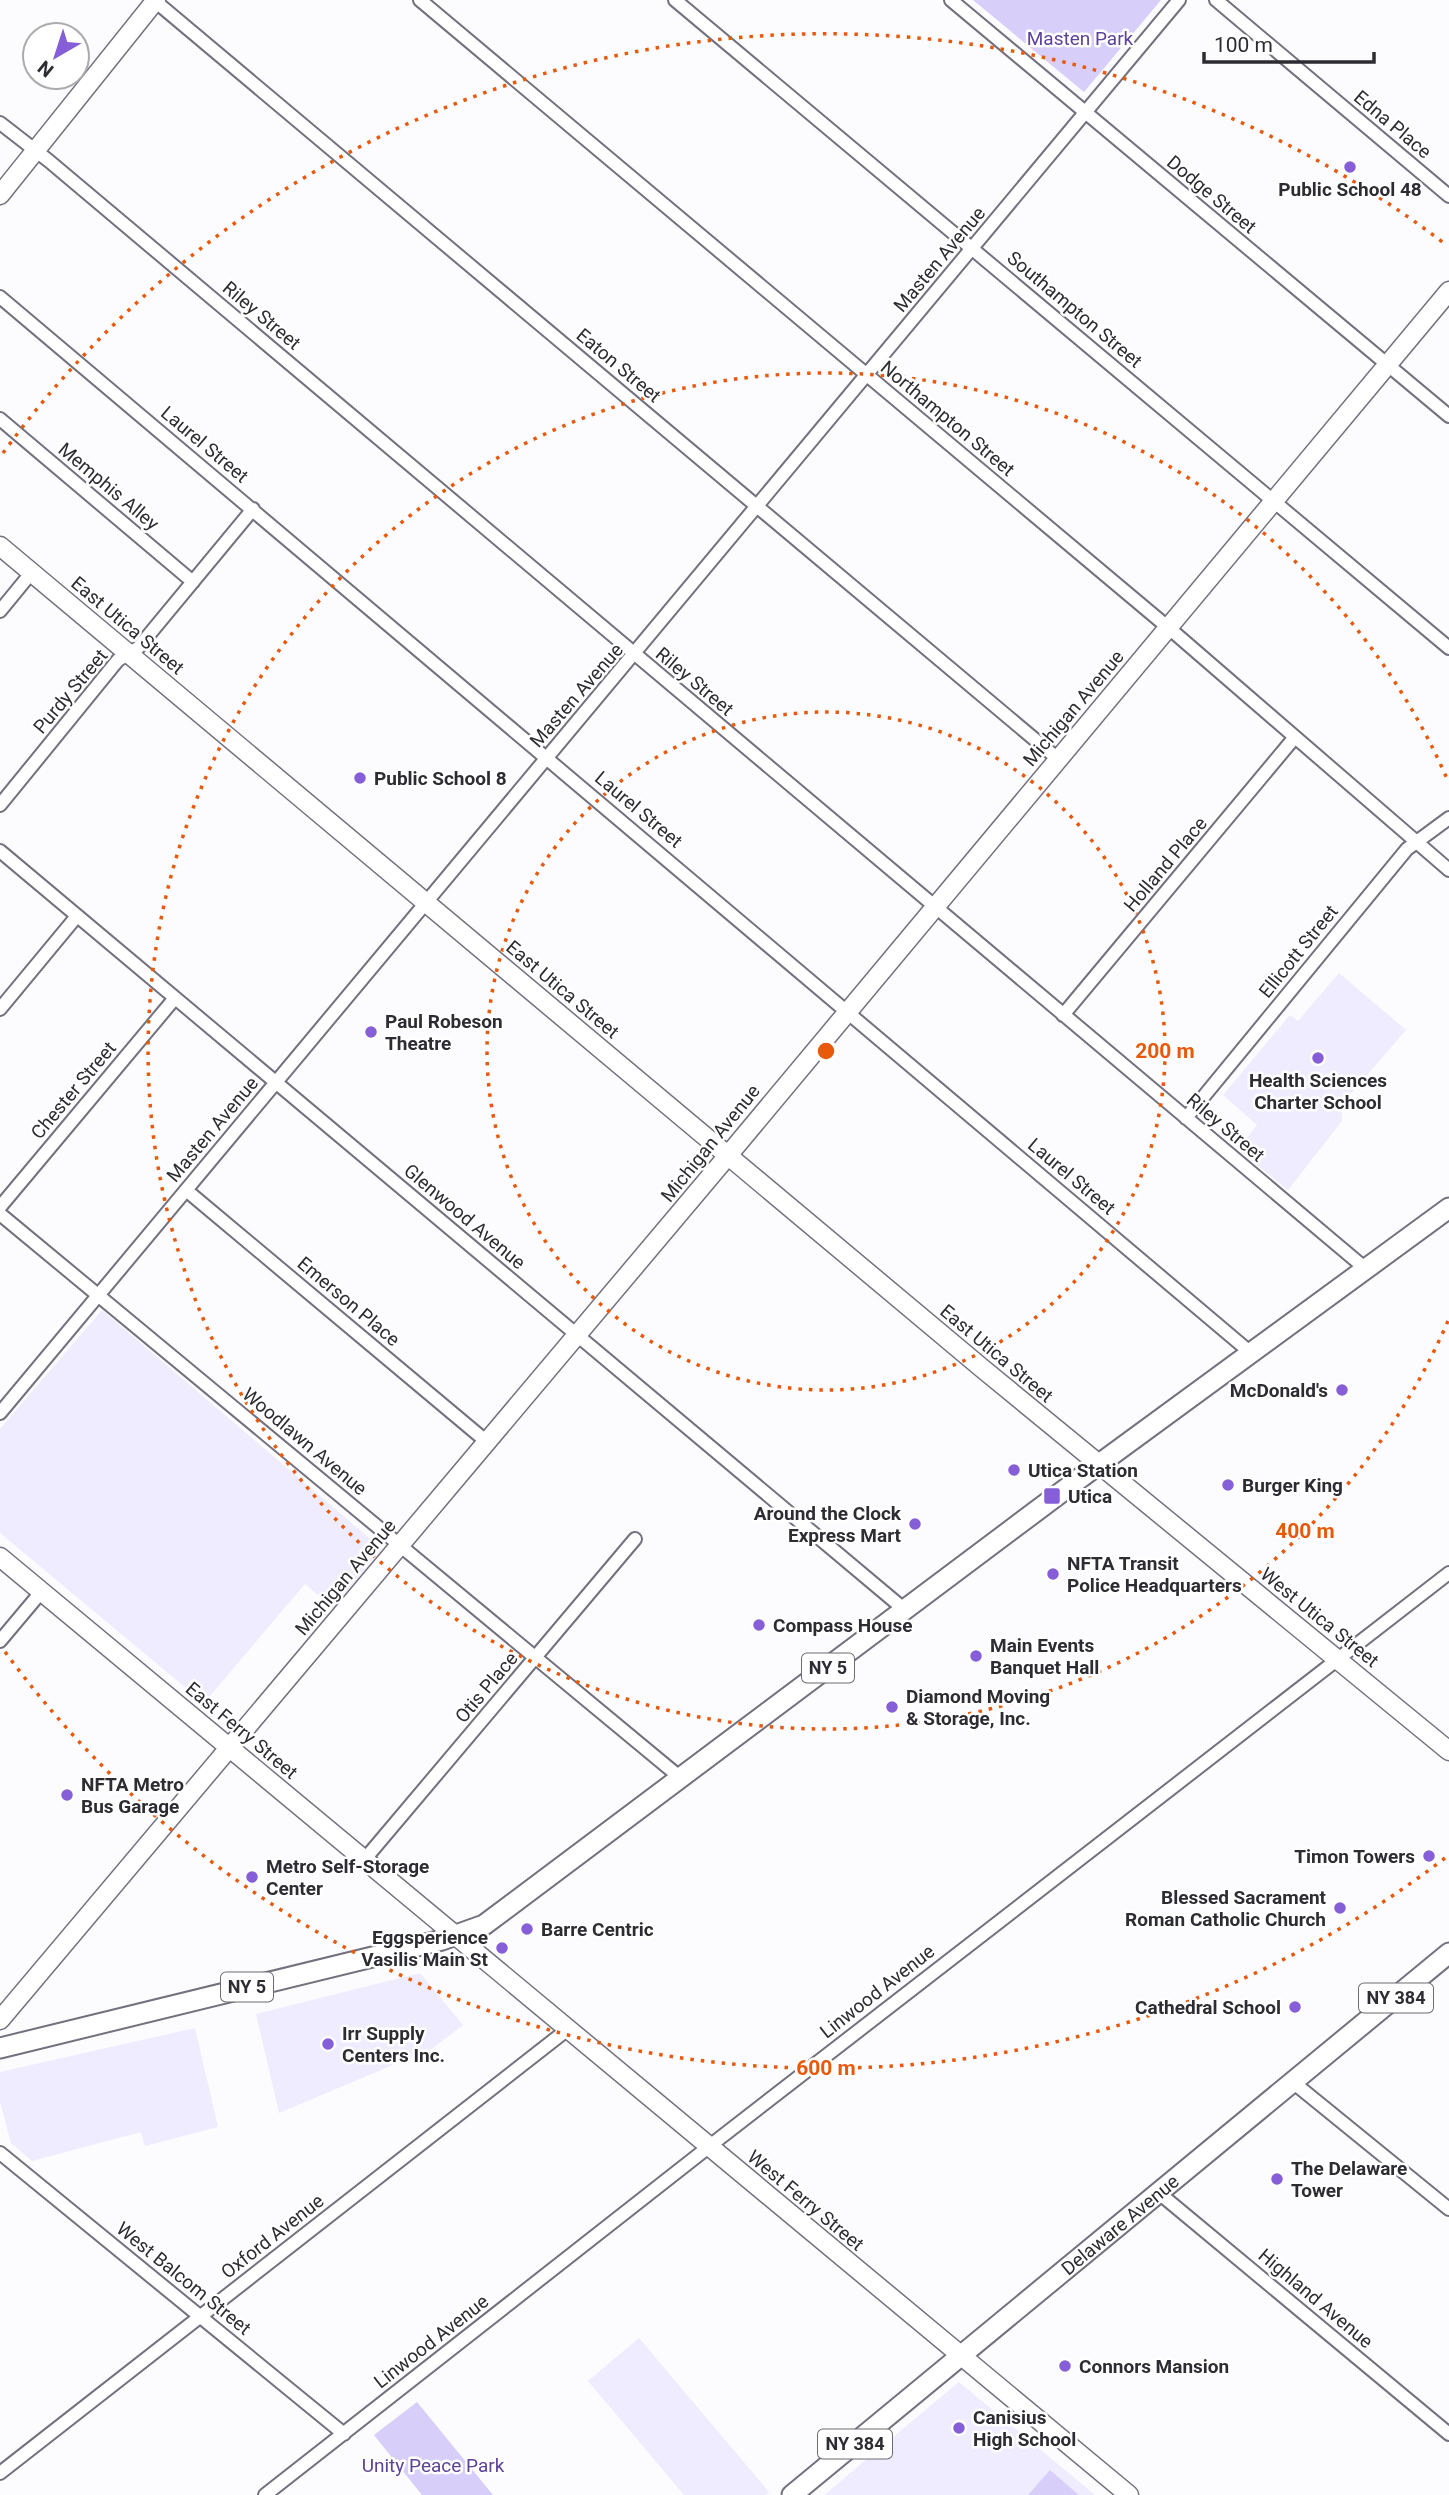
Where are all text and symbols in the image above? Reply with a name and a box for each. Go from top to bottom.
north arrow [21,21,91,91]
scale bar [1204,21,1374,65]
park label: Masten Park [1027,27,1134,50]
text: 100 m [1214,33,1273,57]
text: N [33,56,58,82]
street label: Edna Place [1349,85,1436,163]
street label: Dodge Street [1162,150,1261,238]
marker: Public School 48 [1342,159,1358,175]
place label: Public School 48 [1278,178,1422,201]
street label: Masten Avenue [889,202,990,317]
street label: Southampton Street [1003,246,1147,373]
street label: Riley Street [218,276,305,355]
street label: Eaton Street [572,323,666,407]
street label: Northampton Street [876,356,1019,481]
street label: Laurel Street [156,401,253,488]
street label: Memphis Alley [54,438,164,535]
street label: East Utica Street [67,572,189,679]
street label: Masten Avenue [525,639,628,752]
street label: Riley Street [651,642,738,721]
street label: Purdy Street [28,644,112,738]
street label: Michigan Avenue [1018,646,1129,771]
street label: Laurel Street [590,766,687,853]
place label: Public School 8 [374,767,507,790]
marker: Public School 8 [352,770,368,786]
street label: Holland Place [1119,812,1212,916]
street label: Ellicott Street [1254,900,1343,1002]
street label: East Utica Street [502,936,624,1043]
place label: Paul Robeson Theatre [385,1010,503,1055]
marker: Paul Robeson Theatre [363,1024,379,1040]
street label: Chester Street [26,1037,121,1144]
centre of rings [814,1039,838,1063]
text: 200 m [1135,1039,1195,1063]
marker: Health Sciences Charter School [1310,1050,1326,1066]
place label: Health Sciences Charter School [1249,1069,1387,1114]
street label: Masten Avenue [162,1072,263,1187]
street label: Michigan Avenue [656,1080,765,1207]
street label: Riley Street [1182,1088,1269,1167]
street label: Laurel Street [1023,1133,1120,1220]
street label: Glenwood Avenue [399,1159,530,1274]
street label: Emerson Place [293,1252,405,1351]
street label: East Utica Street [936,1300,1058,1407]
place label: McDonald's [1230,1379,1328,1402]
marker: McDonald's [1334,1382,1350,1398]
street label: Woodlawn Avenue [238,1383,372,1500]
place label: Utica Station [1028,1459,1138,1482]
marker: Utica Station [1006,1462,1022,1478]
place label: Burger King [1242,1474,1343,1497]
marker: Burger King [1220,1477,1236,1493]
place label: Utica [1068,1485,1112,1508]
marker: Utica [1042,1486,1062,1506]
place label: Around the Clock Express Mart [754,1502,902,1547]
street label: Michigan Avenue [290,1515,401,1640]
marker: Around the Clock Express Mart [907,1516,923,1532]
text: 400 m [1275,1519,1335,1543]
place label: NFTA Transit Police Headquarters [1067,1552,1242,1597]
street label: West Utica Street [1256,1563,1384,1672]
marker: NFTA Transit Police Headquarters [1045,1566,1061,1582]
place label: Compass House [773,1614,913,1637]
marker: Compass House [751,1617,767,1633]
place label: Main Events Banquet Hall [990,1634,1099,1679]
street label: Otis Place [450,1647,523,1727]
marker: Main Events Banquet Hall [968,1648,984,1664]
road number: NY 5 [802,1653,854,1682]
street label: East Ferry Street [181,1677,302,1784]
place label: Diamond Moving & Storage, Inc. [906,1685,1050,1730]
marker: Diamond Moving & Storage, Inc. [884,1699,900,1715]
place label: NFTA Metro Bus Garage [81,1773,184,1818]
marker: NFTA Metro Bus Garage [59,1787,75,1803]
place label: Timon Towers [1294,1845,1415,1868]
marker: Timon Towers [1421,1848,1437,1864]
place label: Metro Self-Storage Center [266,1855,429,1900]
marker: Metro Self-Storage Center [244,1869,260,1885]
place label: Blessed Sacrament Roman Catholic Church [1125,1886,1327,1931]
marker: Blessed Sacrament Roman Catholic Church [1332,1900,1348,1916]
place label: Barre Centric [541,1918,654,1941]
marker: Barre Centric [519,1921,535,1937]
place label: Eggsperience Vasilis Main St [361,1926,489,1971]
marker: Eggsperience Vasilis Main St [494,1940,510,1956]
street label: Linwood Avenue [816,1940,939,2043]
road number: NY 5 [221,1972,273,2001]
road number: NY 384 [1359,1984,1433,2012]
place label: Cathedral School [1135,1996,1281,2019]
marker: Cathedral School [1287,1999,1303,2015]
place label: Irr Supply Centers Inc. [342,2022,445,2067]
marker: Irr Supply Centers Inc. [320,2036,336,2052]
text: 600 m [796,2056,856,2080]
street label: West Ferry Street [743,2145,868,2256]
place label: The Delaware Tower [1291,2157,1407,2202]
street label: Delaware Avenue [1057,2170,1184,2280]
marker: The Delaware Tower [1269,2171,1285,2187]
street label: Oxford Avenue [216,2189,328,2284]
street label: West Balcom Street [112,2217,256,2340]
street label: Highland Avenue [1254,2244,1378,2353]
street label: Linwood Avenue [370,2290,493,2393]
place label: Connors Mansion [1079,2355,1229,2378]
marker: Connors Mansion [1057,2358,1073,2374]
place label: Canisius High School [973,2406,1076,2451]
marker: Canisius High School [951,2420,967,2436]
road number: NY 384 [818,2430,892,2458]
park label: Unity Peace Park [362,2454,505,2477]

